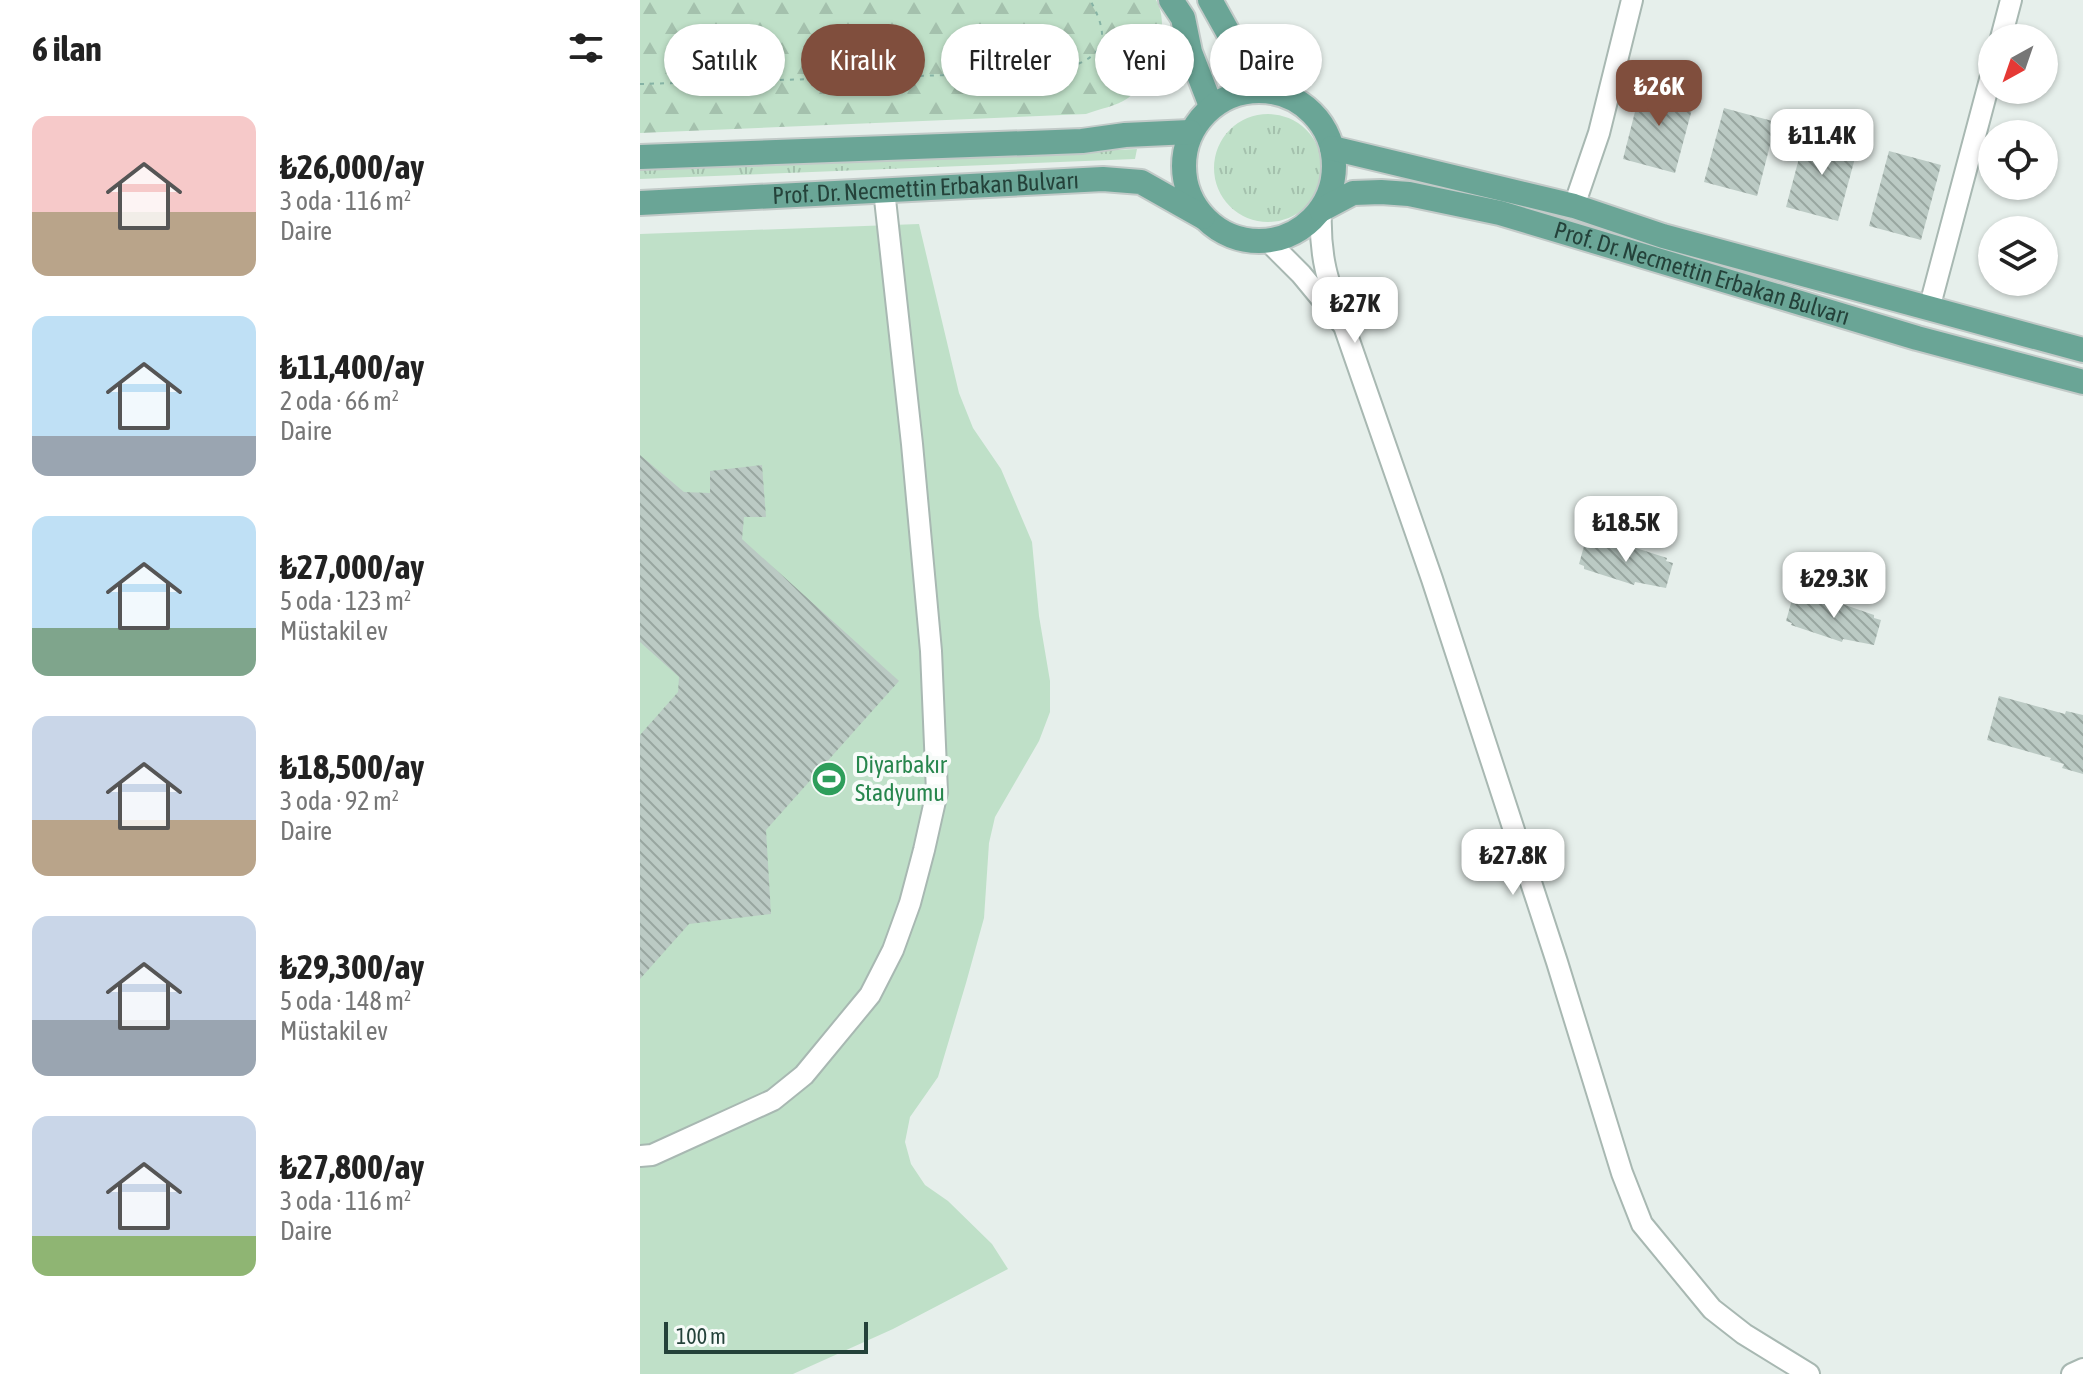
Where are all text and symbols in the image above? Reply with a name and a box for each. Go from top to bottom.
chip: Satılık [664,24,785,96]
chip: Kiralık [801,24,925,96]
chip: Filtreler [941,24,1079,96]
chip: Yeni [1095,24,1194,96]
chip: Daire [1210,24,1322,96]
north arrow [1978,24,2058,104]
map controls [1978,24,2058,296]
icon: filters [564,26,608,70]
text: 6 ilan [32,29,102,68]
pin: ₺26K [1612,60,1706,128]
text: ₺26K [1634,71,1684,101]
pin: ₺11.4K [1757,109,1887,177]
text: ₺11.4K [1788,120,1856,150]
button: locate [1978,120,2058,200]
text: ₺26,000/ay [280,147,424,186]
icon: home [96,148,192,244]
street label: Prof. Dr. Necmettin Erbakan Bulvarı [772,166,1080,209]
text: 3 oda · 116 m² [280,186,411,216]
text: Daire [280,216,332,246]
street label: Prof. Dr. Necmettin Erbakan Bulvarı [1551,216,1853,330]
button: layers [1978,216,2058,296]
pin: ₺27K [1308,277,1402,345]
text: ₺27K [1330,288,1380,318]
text: ₺11,400/ay [280,347,424,386]
icon: home [96,348,192,444]
text: 2 oda · 66 m² [280,386,399,416]
text: Daire [280,416,332,446]
pin: ₺18.5K [1561,496,1691,564]
text: ₺18.5K [1592,507,1660,537]
text: ₺27,000/ay [280,547,424,586]
icon: home [96,548,192,644]
pin: ₺29.3K [1769,552,1899,620]
text: ₺29.3K [1800,563,1868,593]
text: 5 oda · 123 m² [280,586,411,616]
text: Müstakil ev [280,616,388,646]
text: ₺18,500/ay [280,747,424,786]
icon: home [96,748,192,844]
place label: Diyarbakır Stadyumu [855,751,948,806]
sports icon: Diyarbakır Stadyumu [810,760,848,798]
text: 3 oda · 92 m² [280,786,399,816]
text: Daire [280,816,332,846]
pin: ₺27.8K [1448,829,1578,897]
text: ₺27.8K [1479,840,1547,870]
text: ₺29,300/ay [280,947,424,986]
icon: home [96,948,192,1044]
text: 5 oda · 148 m² [280,986,411,1016]
text: Müstakil ev [280,1016,388,1046]
text: ₺27,800/ay [280,1147,424,1186]
icon: home [96,1148,192,1244]
text: 3 oda · 116 m² [280,1186,411,1216]
text: Daire [280,1216,332,1246]
scale bar [664,1318,868,1354]
text: 100 m [676,1323,726,1349]

